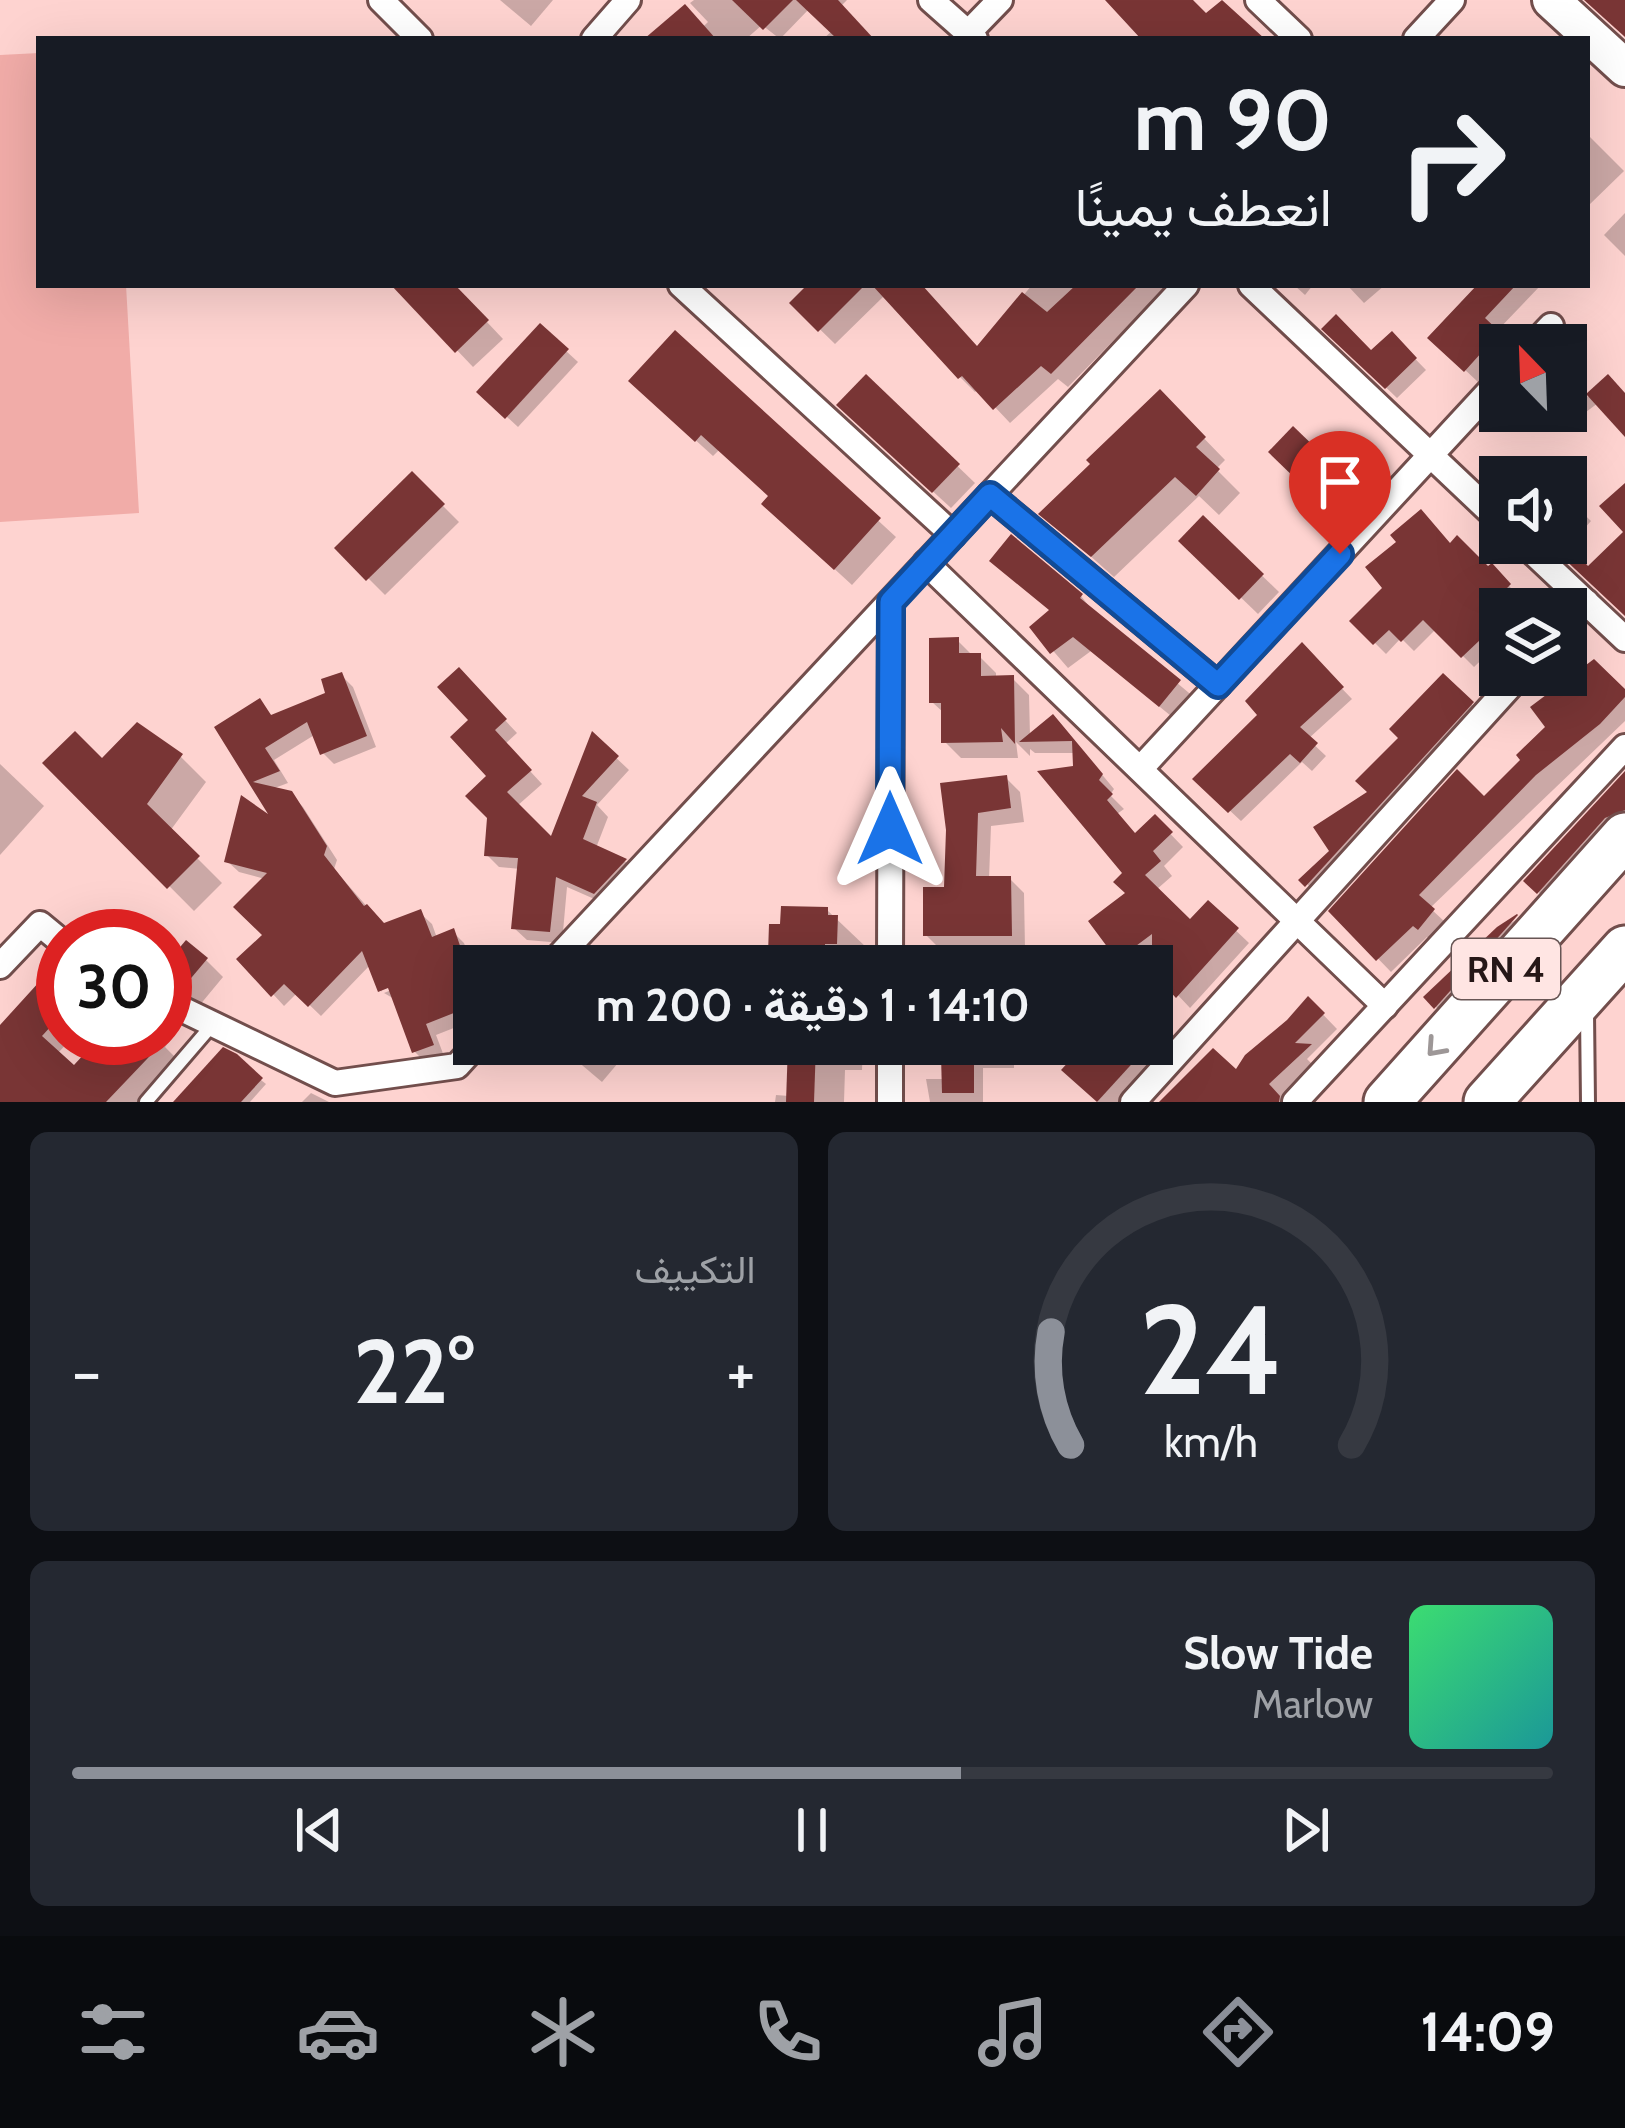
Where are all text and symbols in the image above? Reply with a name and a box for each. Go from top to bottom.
text: 90 m [1134,69,1332,171]
icon: right [1374,84,1530,240]
text: انعطف يمينًا [1075,174,1332,240]
north arrow [1479,324,1587,432]
map controls [1479,324,1587,696]
pin [1289,431,1391,554]
icon: arrive [1307,449,1373,515]
button: sound [1479,456,1587,564]
button: layers [1479,588,1587,696]
position arrow [827,766,953,892]
speed limit sign: 30 [36,909,192,1065]
road number: RN 4 [1452,939,1560,999]
text: 14:10 · 1 دقيقة · 200 m [596,978,1030,1032]
one-way arrow [1428,1034,1449,1056]
text: التكييف [635,1245,756,1293]
text: 24 [1139,1274,1283,1425]
text: 22° [353,1316,474,1426]
text: − [72,1331,101,1412]
text: + [726,1331,755,1412]
text: km/h [1164,1415,1258,1467]
text: Slow Tide [1183,1626,1373,1680]
text: Marlow [1252,1680,1373,1728]
icon: previous [286,1797,352,1863]
icon: pause [779,1797,845,1863]
icon: next [1273,1797,1339,1863]
icon: filters [71,1990,155,2074]
icon: car [296,1990,380,2074]
icon: climate [521,1990,605,2074]
icon: phone [746,1990,830,2074]
icon: music [971,1990,1055,2074]
icon: directions [1196,1990,1280,2074]
text: 14:09 [1421,1999,1555,2065]

